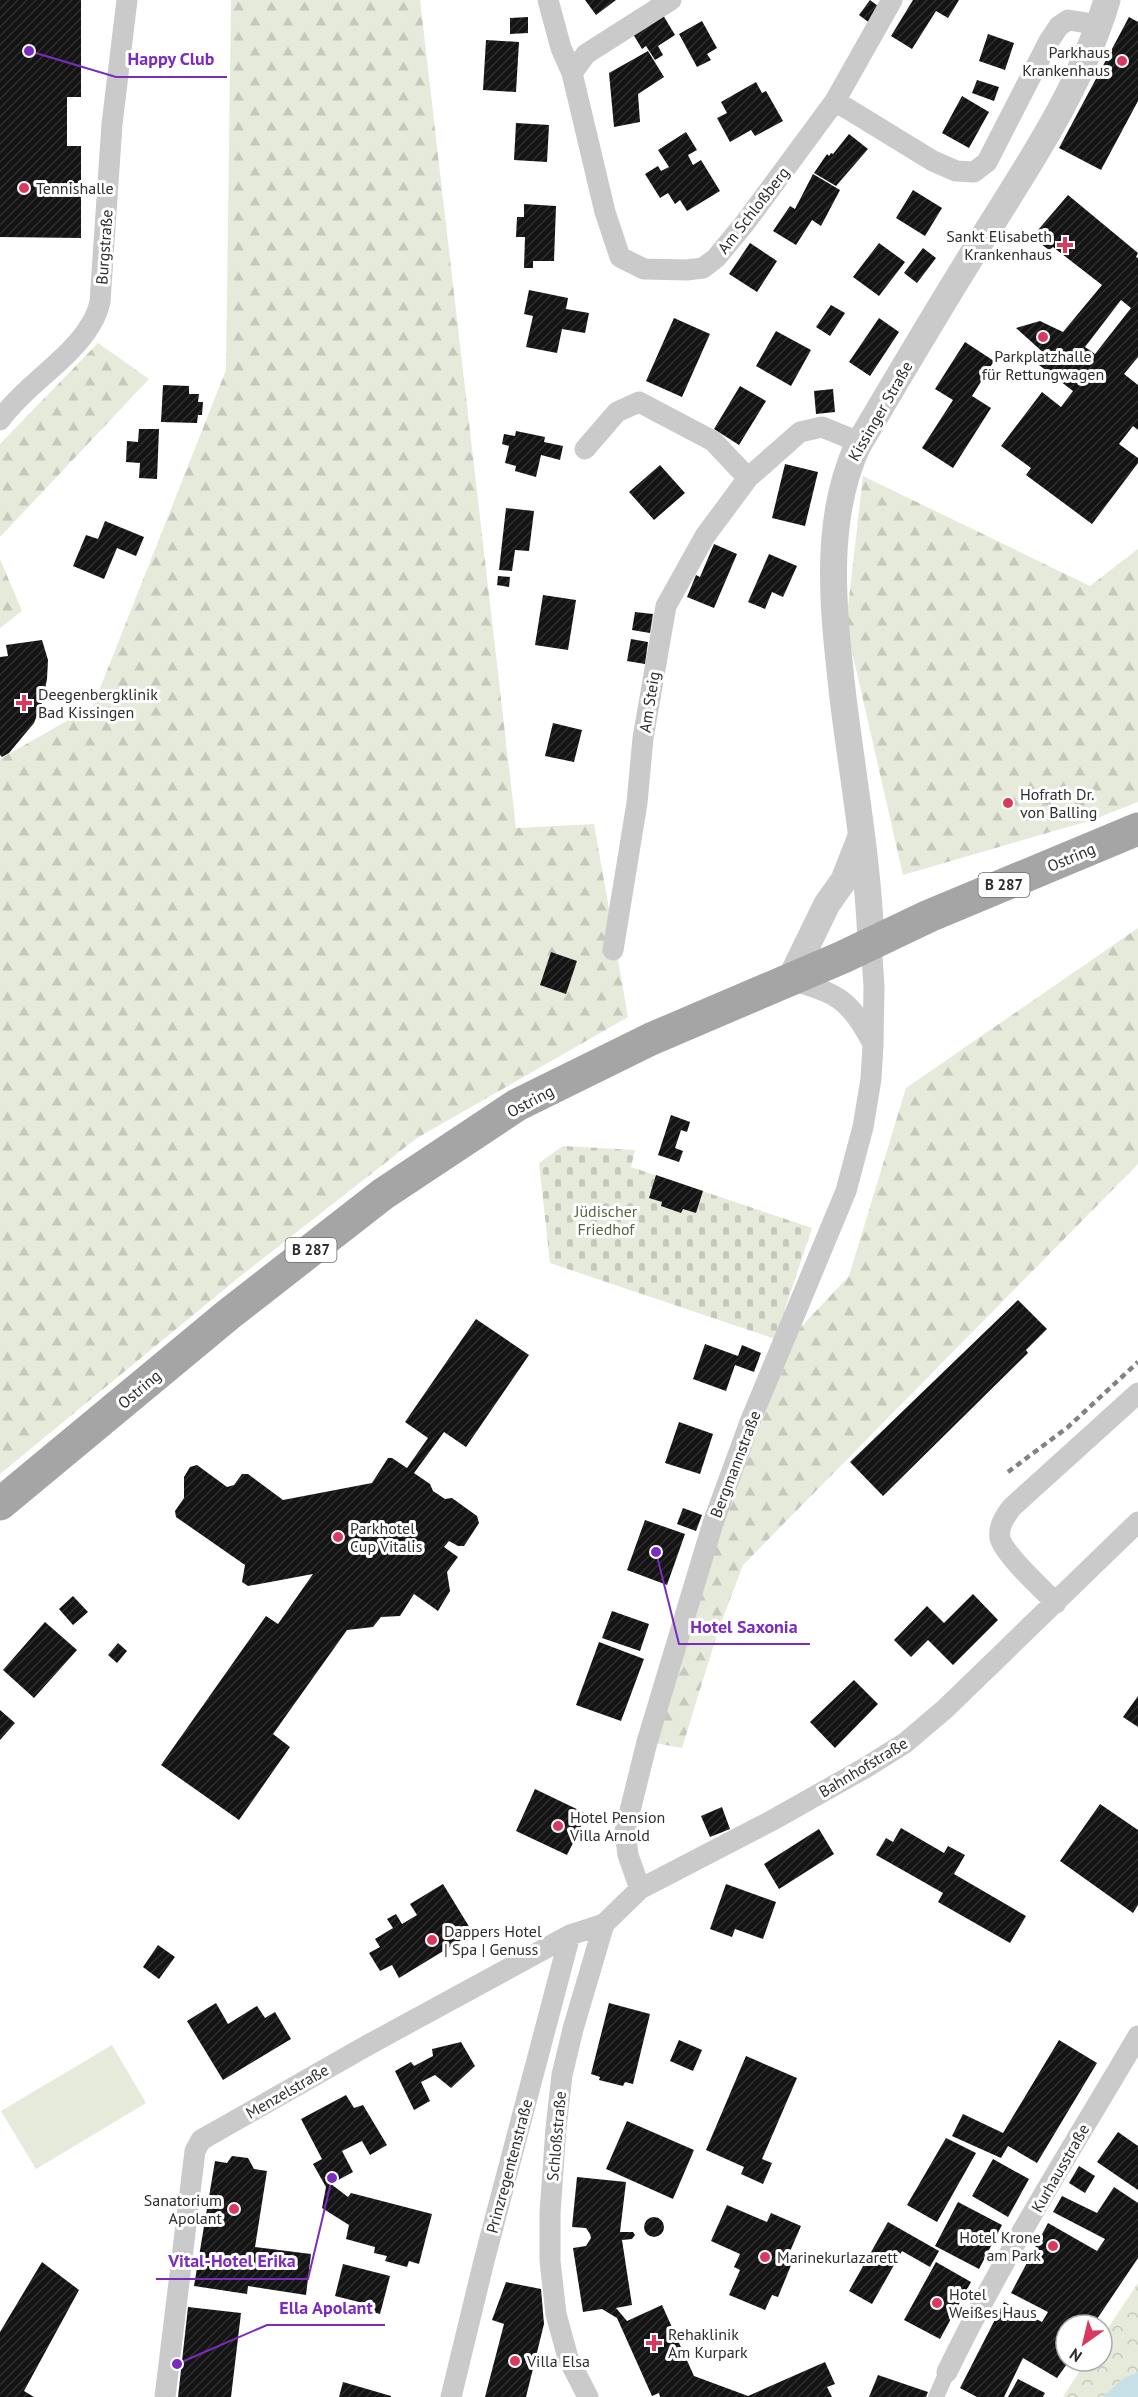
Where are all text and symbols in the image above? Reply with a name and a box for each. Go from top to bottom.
callout: Happy Club [116,41,227,77]
place label: Parkhaus Krankenhaus [1022,42,1110,80]
text: Happy Club [128,47,215,70]
marker: Parkhaus Krankenhaus [1115,54,1129,68]
street label: Am Schloßberg [713,163,793,257]
place label: Tennishalle [36,178,114,198]
marker: Tennishalle [17,181,31,195]
street label: Burgstraße [91,209,117,285]
place label: Sankt Elisabeth Krankenhaus [946,226,1052,264]
marker: Sankt Elisabeth Krankenhaus [1056,236,1074,254]
marker: Parkplatzhalle für Rettungwagen [1036,330,1050,344]
place label: Parkplatzhalle für Rettungwagen [982,346,1104,384]
street label: Kissinger Straße [843,358,917,464]
street label: Am Steig [634,670,664,734]
place label: Deegenbergklinik Bad Kissingen [38,684,158,722]
marker: Deegenbergklinik Bad Kissingen [15,694,33,712]
place label: Hofrath Dr. von Balling [1020,784,1097,822]
marker: Hofrath Dr. von Balling [1001,796,1015,810]
street label: Ostring [1044,838,1098,876]
road number: B 287 [978,873,1030,897]
street label: Ostring [503,1080,557,1122]
park label: Jüdischer Friedhof [574,1201,638,1239]
road number: B 287 [286,1238,336,1262]
street label: Ostring [113,1365,165,1413]
street label: Bergmannstraße [705,1408,765,1520]
place label: Parkhotel Cup Vitalis [350,1518,423,1556]
marker: Parkhotel Cup Vitalis [331,1530,345,1544]
callout: Hotel Saxonia [679,1608,810,1644]
text: Hotel Saxonia [690,1615,798,1638]
street label: Bahnhofstraße [815,1733,911,1801]
place label: Hotel Pension Villa Arnold [569,1807,665,1845]
marker: Hotel Pension Villa Arnold [551,1819,565,1833]
place label: Dappers Hotel | Spa | Genuss [444,1921,542,1959]
marker: Dappers Hotel | Spa | Genuss [425,1933,439,1947]
street label: Menzelstraße [242,2059,332,2123]
street label: Schloßstraße [542,2090,570,2182]
street label: Prinzregentenstraße [481,2097,537,2235]
street label: Kurhausstraße [1027,2120,1093,2216]
place label: Sanatorium Apolant [144,2190,223,2228]
marker: Sanatorium Apolant [227,2202,241,2216]
place label: Hotel Krone am Park [959,2227,1041,2265]
marker: Hotel Krone am Park [1046,2239,1060,2253]
callout: Vital-Hotel Erika [156,2243,308,2279]
place label: Marinekurlazarett [777,2247,899,2267]
text: Vital-Hotel Erika [167,2249,296,2272]
marker: Marinekurlazarett [758,2250,772,2264]
place label: Hotel Weißes Haus [949,2284,1037,2322]
callout: Ella Apolant [267,2289,385,2325]
text: Ella Apolant [279,2296,373,2319]
marker: Hotel Weißes Haus [930,2296,944,2310]
north arrow [1054,2313,1114,2373]
place label: Rehaklinik Am Kurpark [668,2324,748,2362]
marker: Rehaklinik Am Kurpark [645,2334,663,2352]
text: N [1066,2344,1086,2367]
place label: Villa Elsa [526,2351,590,2371]
marker: Villa Elsa [508,2354,522,2368]

